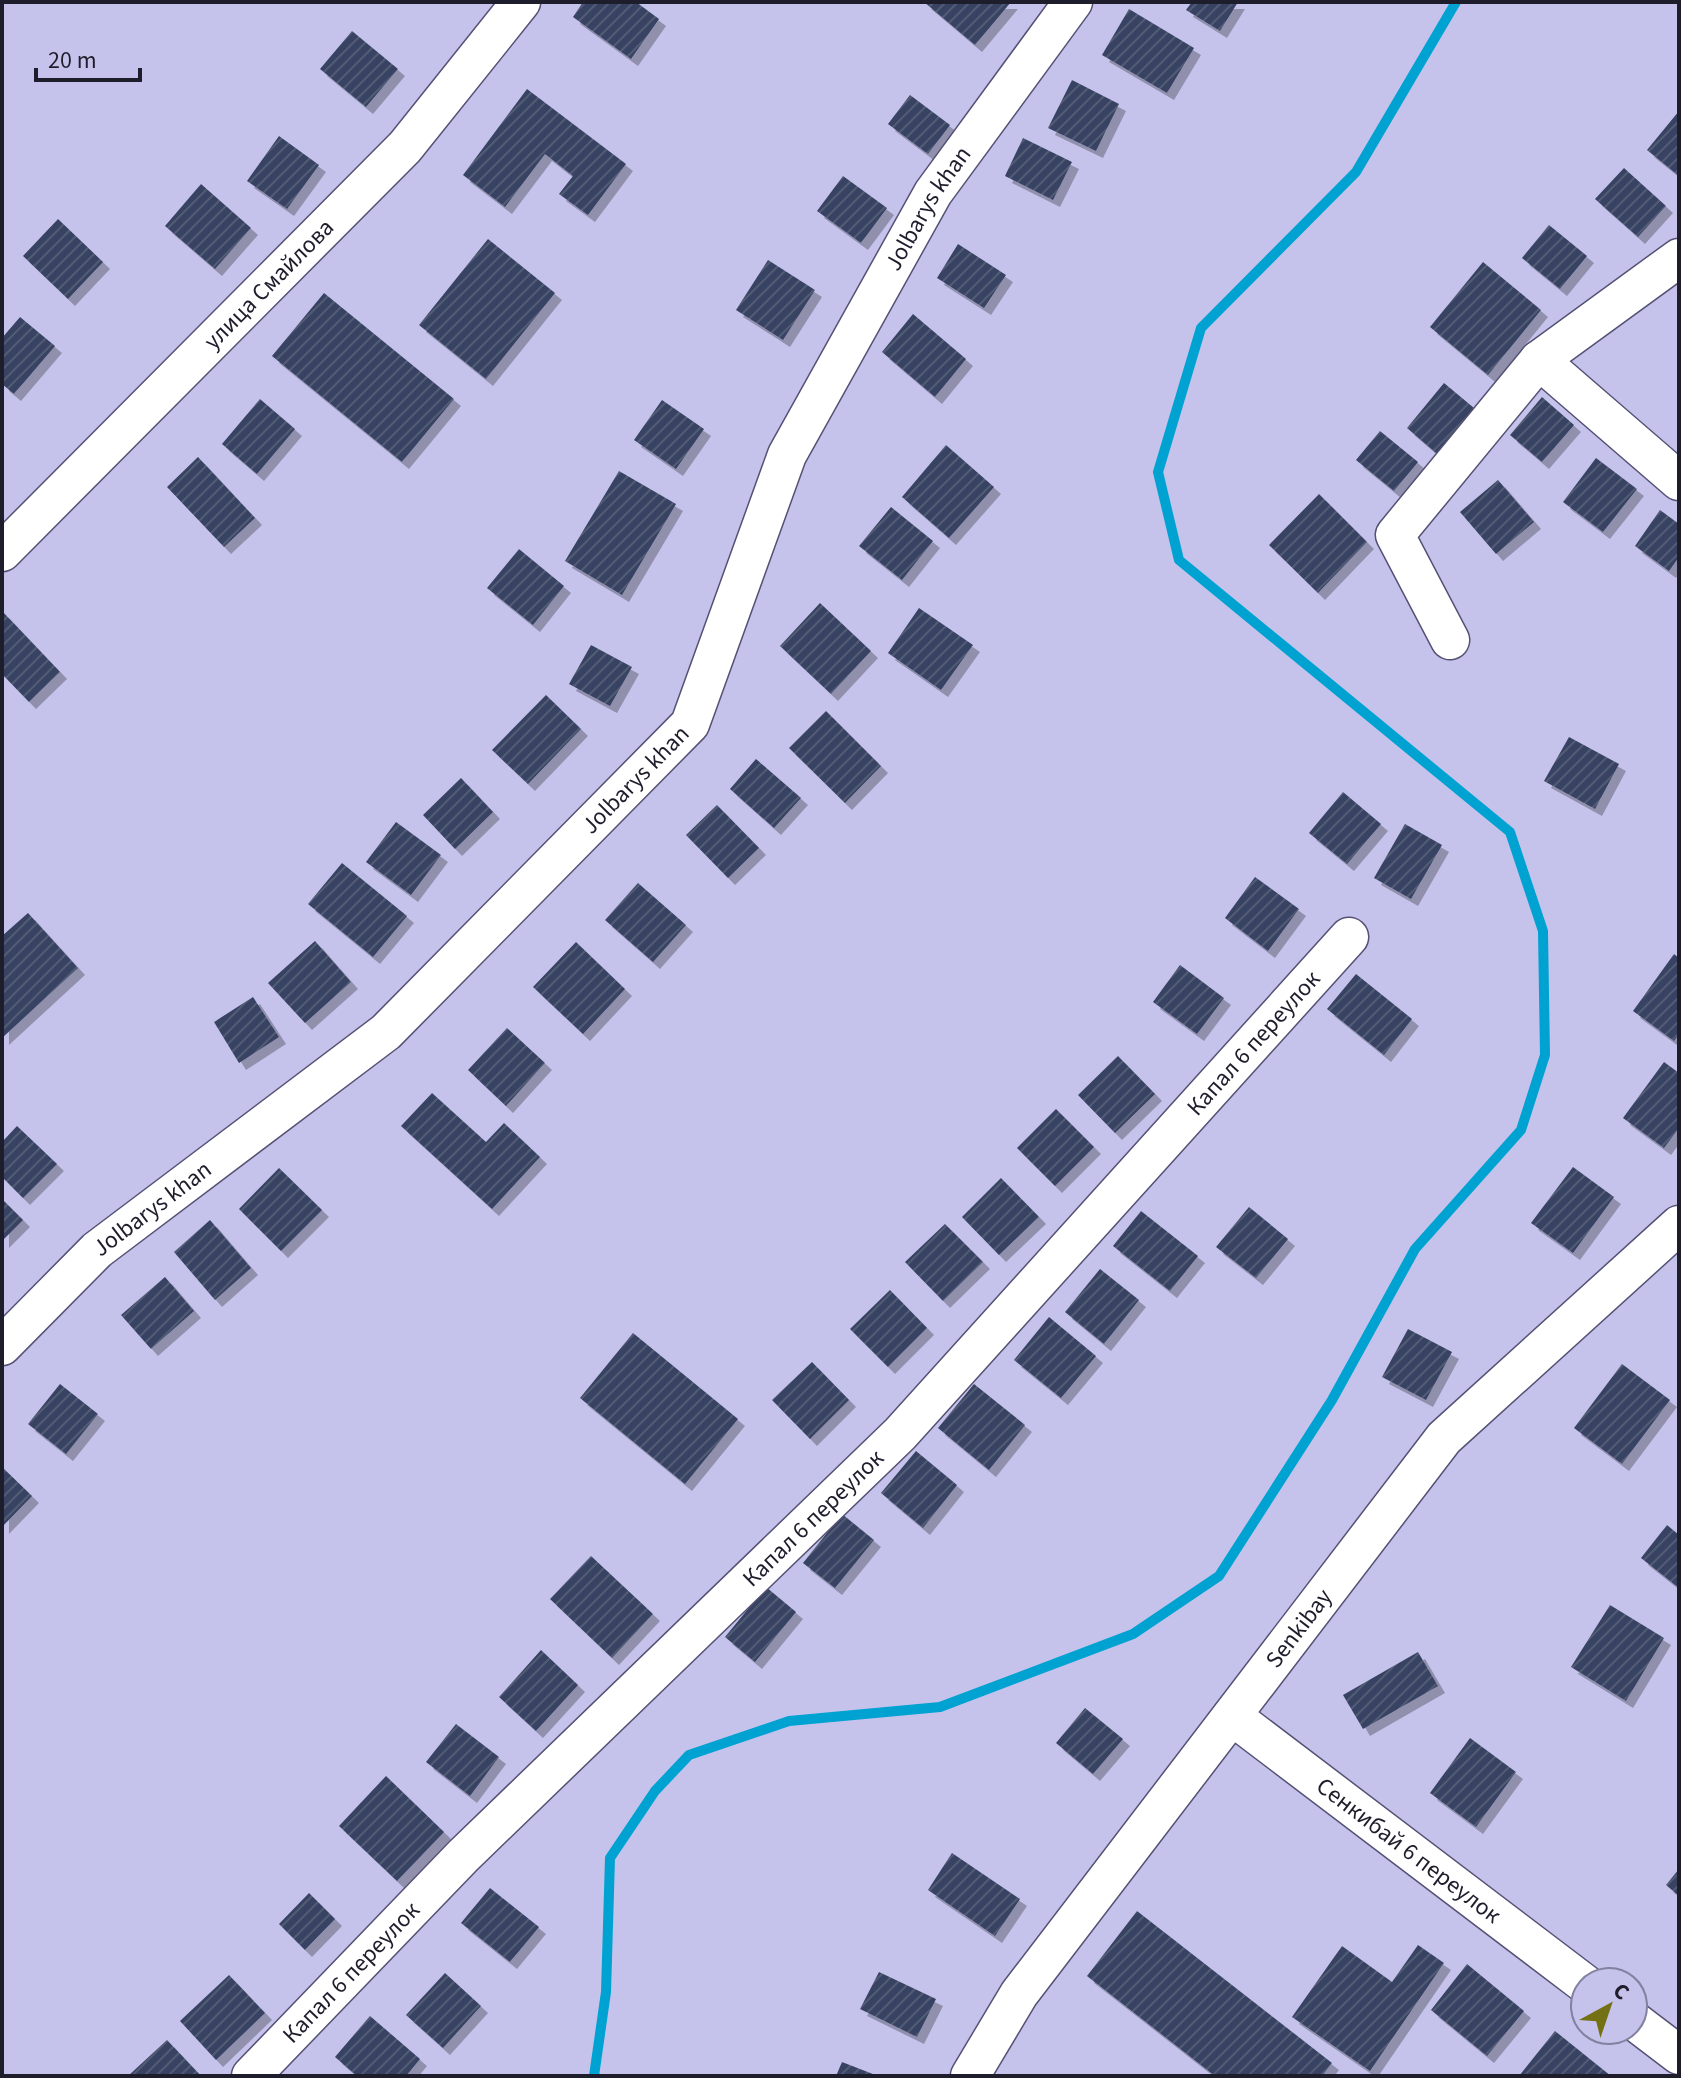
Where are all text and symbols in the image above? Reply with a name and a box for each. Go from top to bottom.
scale bar [36,32,140,82]
text: 20 m [48,43,97,78]
street label: Jolbarys khan [876,138,979,277]
street label: улица Смайлова [195,211,342,358]
street label: Jolbarys khan [573,717,697,842]
street label: Капал 6 переулок [1178,963,1328,1123]
street label: Jolbarys khan [85,1152,219,1265]
street label: Капал 6 переулок [734,1441,892,1595]
street label: Senkibay [1257,1581,1340,1675]
street label: Сенкибай 6 переулок [1309,1769,1509,1932]
street label: Капал 6 переулок [274,1893,428,2051]
north arrow [1569,1966,1649,2046]
text: С [1606,1975,1637,2008]

